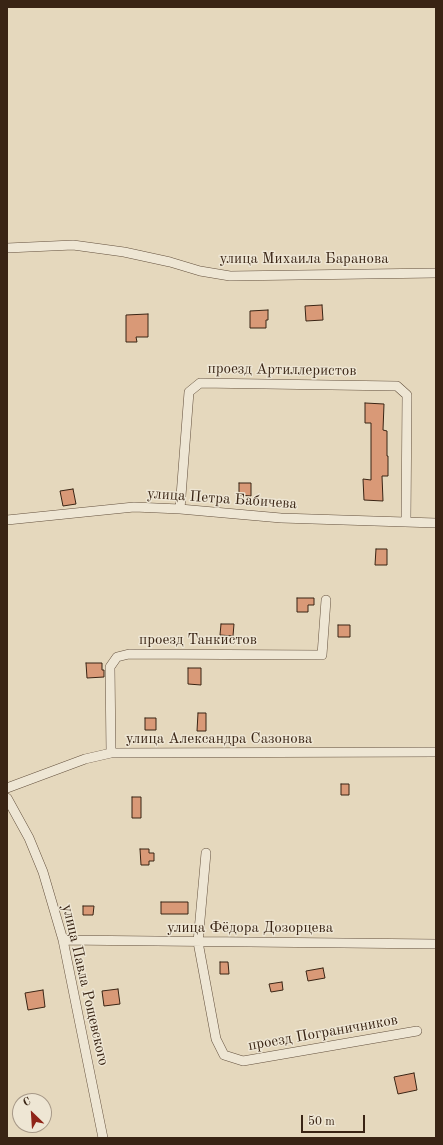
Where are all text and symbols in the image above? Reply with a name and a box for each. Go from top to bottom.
street label: улица Михаила Баранова [219,250,389,268]
street label: проезд Артиллеристов [207,360,357,380]
street label: улица Петра Бабичева [146,485,298,513]
street label: проезд Танкистов [139,631,257,649]
street label: улица Александра Сазонова [126,730,312,748]
street label: улица Павла Рощевского [58,903,112,1067]
street label: улица Фёдора Дозорцева [167,919,333,937]
street label: проезд Пограничников [247,1011,399,1055]
north arrow [12,1093,52,1133]
text: С [22,1096,33,1109]
scale bar [303,1107,367,1133]
text: 50 m [308,1116,335,1128]

